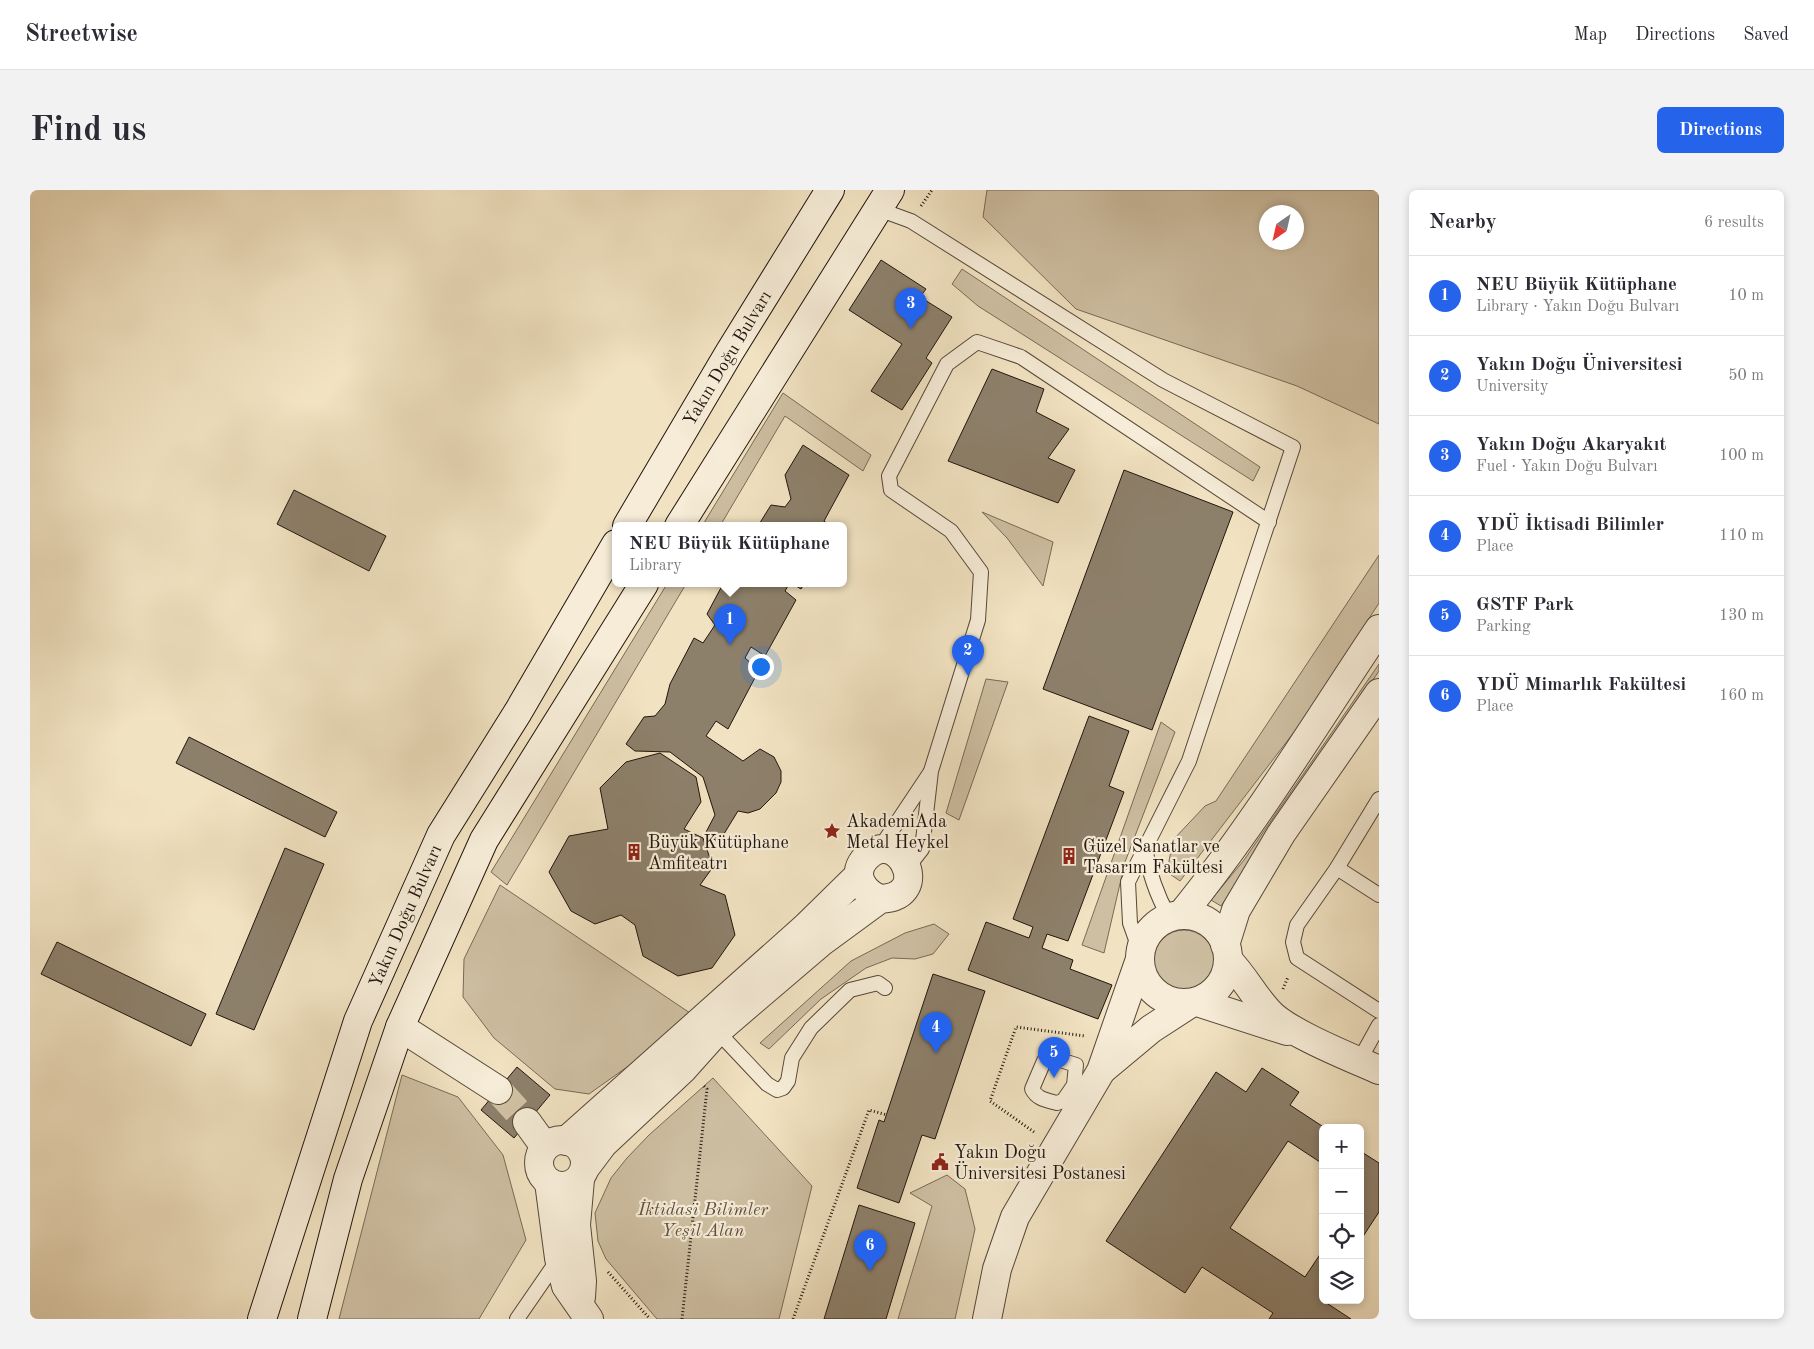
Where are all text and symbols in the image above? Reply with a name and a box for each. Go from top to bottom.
text: Streetwise [25,23,138,47]
text: Map [1574,26,1607,44]
text: Directions [1635,26,1715,44]
text: Saved [1743,26,1789,44]
button: Directions [1657,107,1784,153]
text: Find us [30,113,146,148]
north arrow [1259,205,1304,250]
text: Nearby [1429,212,1497,233]
text: 6 results [1704,215,1764,231]
text: NEU Büyük Kütüphane [1476,276,1677,295]
street label: Yakın Doğu Bulvarı [680,288,775,429]
pin: 3 [895,288,927,329]
text: 1 [1440,288,1450,304]
text: 10 m [1728,288,1764,304]
text: Library · Yakın Doğu Bulvarı [1476,299,1679,315]
text: Yakın Doğu Üniversitesi [1476,356,1682,375]
text: 2 [1440,368,1450,384]
text: 50 m [1728,368,1764,384]
text: University [1476,379,1548,395]
text: Yakın Doğu Akaryakıt [1476,436,1666,455]
text: 3 [1440,448,1450,464]
text: 100 m [1719,448,1764,464]
text: Fuel · Yakın Doğu Bulvarı [1476,459,1658,475]
text: YDÜ İktisadi Bilimler [1476,516,1664,535]
popup [612,522,847,587]
text: 4 [1440,528,1450,544]
text: 110 m [1719,528,1764,544]
text: NEU Büyük Kütüphane [629,535,830,554]
text: Place [1476,539,1513,555]
text: Library [629,558,682,574]
text: GSTF Park [1476,596,1574,615]
pin: 1 [714,604,746,645]
text: 5 [1440,608,1450,624]
text: 130 m [1719,608,1764,624]
text: Parking [1476,619,1531,635]
pin: 2 [952,635,984,676]
your location [748,654,774,680]
text: YDÜ Mimarlık Fakültesi [1476,676,1686,695]
text: 6 [1440,688,1450,704]
text: 160 m [1719,688,1764,704]
text: Place [1476,699,1513,715]
place label: AkademiAda Metal Heykel [846,813,949,852]
place icon: AkademiAda Metal Heykel [822,821,842,841]
place label: Büyük Kütüphane Amfiteatrı [648,834,789,873]
place label: Güzel Sanatlar ve Tasarım Fakültesi [1083,838,1223,877]
street label: Yakın Doğu Bulvarı [366,842,446,990]
building icon: Büyük Kütüphane Amfiteatrı [624,842,644,862]
building icon: Güzel Sanatlar ve Tasarım Fakültesi [1059,846,1079,866]
pin: 4 [920,1012,952,1053]
pin: 5 [1038,1037,1070,1078]
map controls [1319,1124,1364,1304]
button: + [1319,1124,1364,1169]
place label: Yakın Doğu Üniversitesi Postanesi [954,1144,1126,1183]
public building icon: Yakın Doğu Üniversitesi Postanesi [930,1152,950,1172]
button: − [1319,1169,1364,1214]
park label: İktidasi Bilimler Yeşil Alan [637,1199,769,1240]
button: locate [1319,1214,1364,1259]
pin: 6 [854,1230,886,1271]
button: layers [1319,1259,1364,1304]

